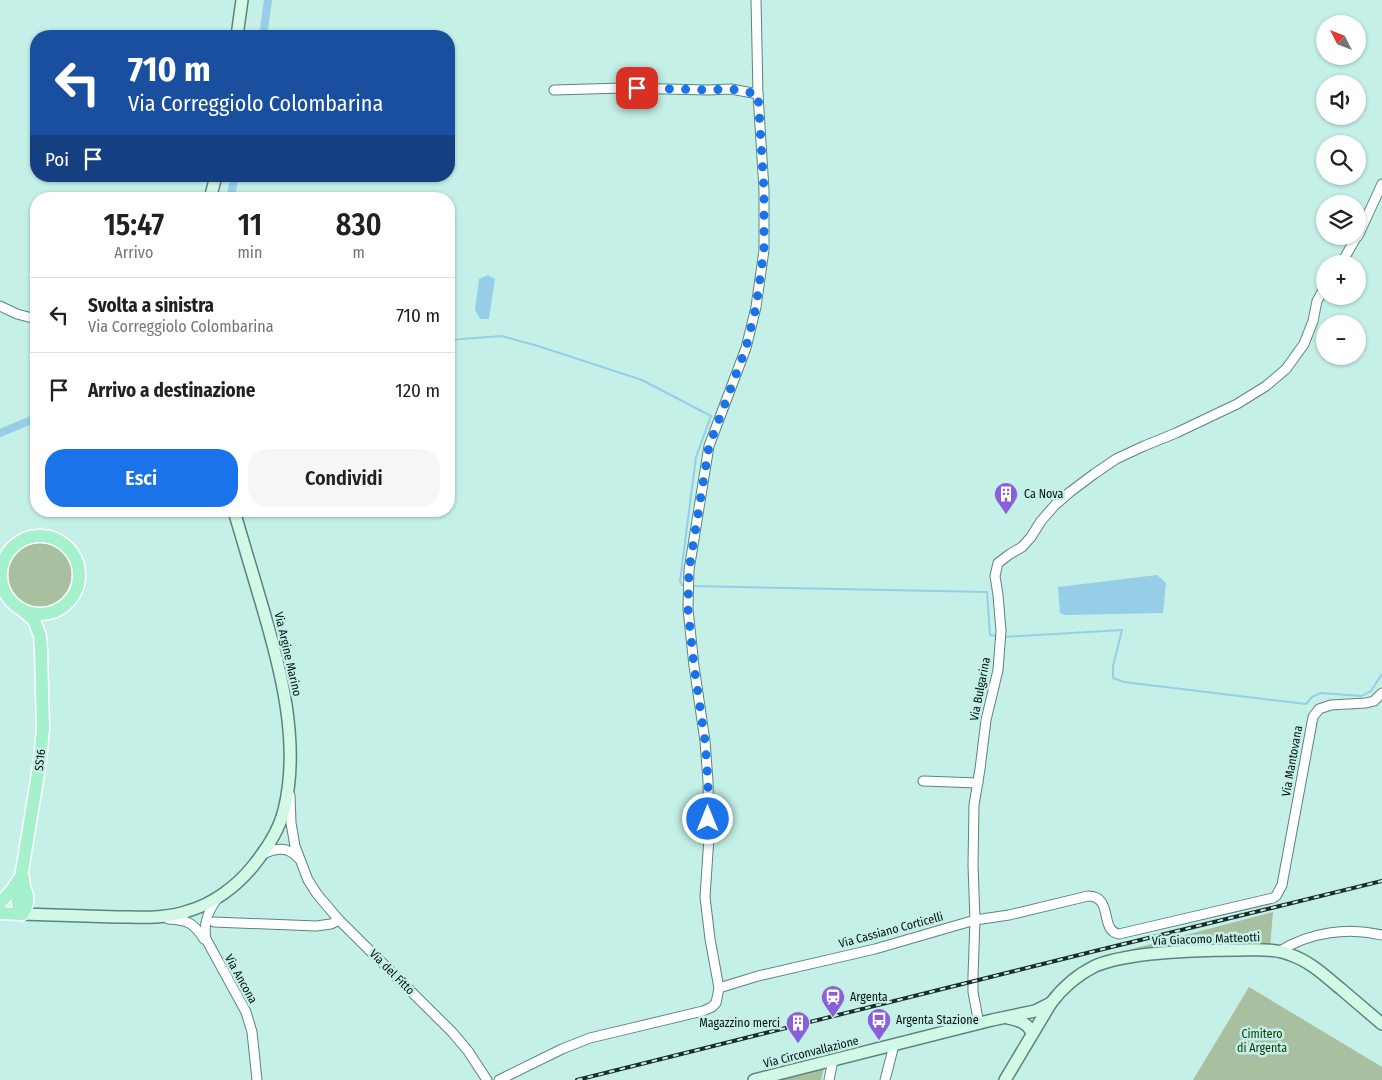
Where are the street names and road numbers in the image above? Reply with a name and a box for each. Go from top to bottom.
street label: Via Argine Marino [271,610,305,698]
street label: Via Bulgarina [967,656,993,722]
street label: Via Mantovana [1279,724,1305,798]
street label: SS16 [32,748,48,772]
street label: Via Cassiano Corticelli [837,909,945,951]
street label: Via Giacomo Matteotti [1152,930,1260,948]
street label: Via del Fitto [367,947,417,997]
street label: Via Ancona [222,952,260,1006]
street label: Via Circonvallazione [762,1033,860,1071]

